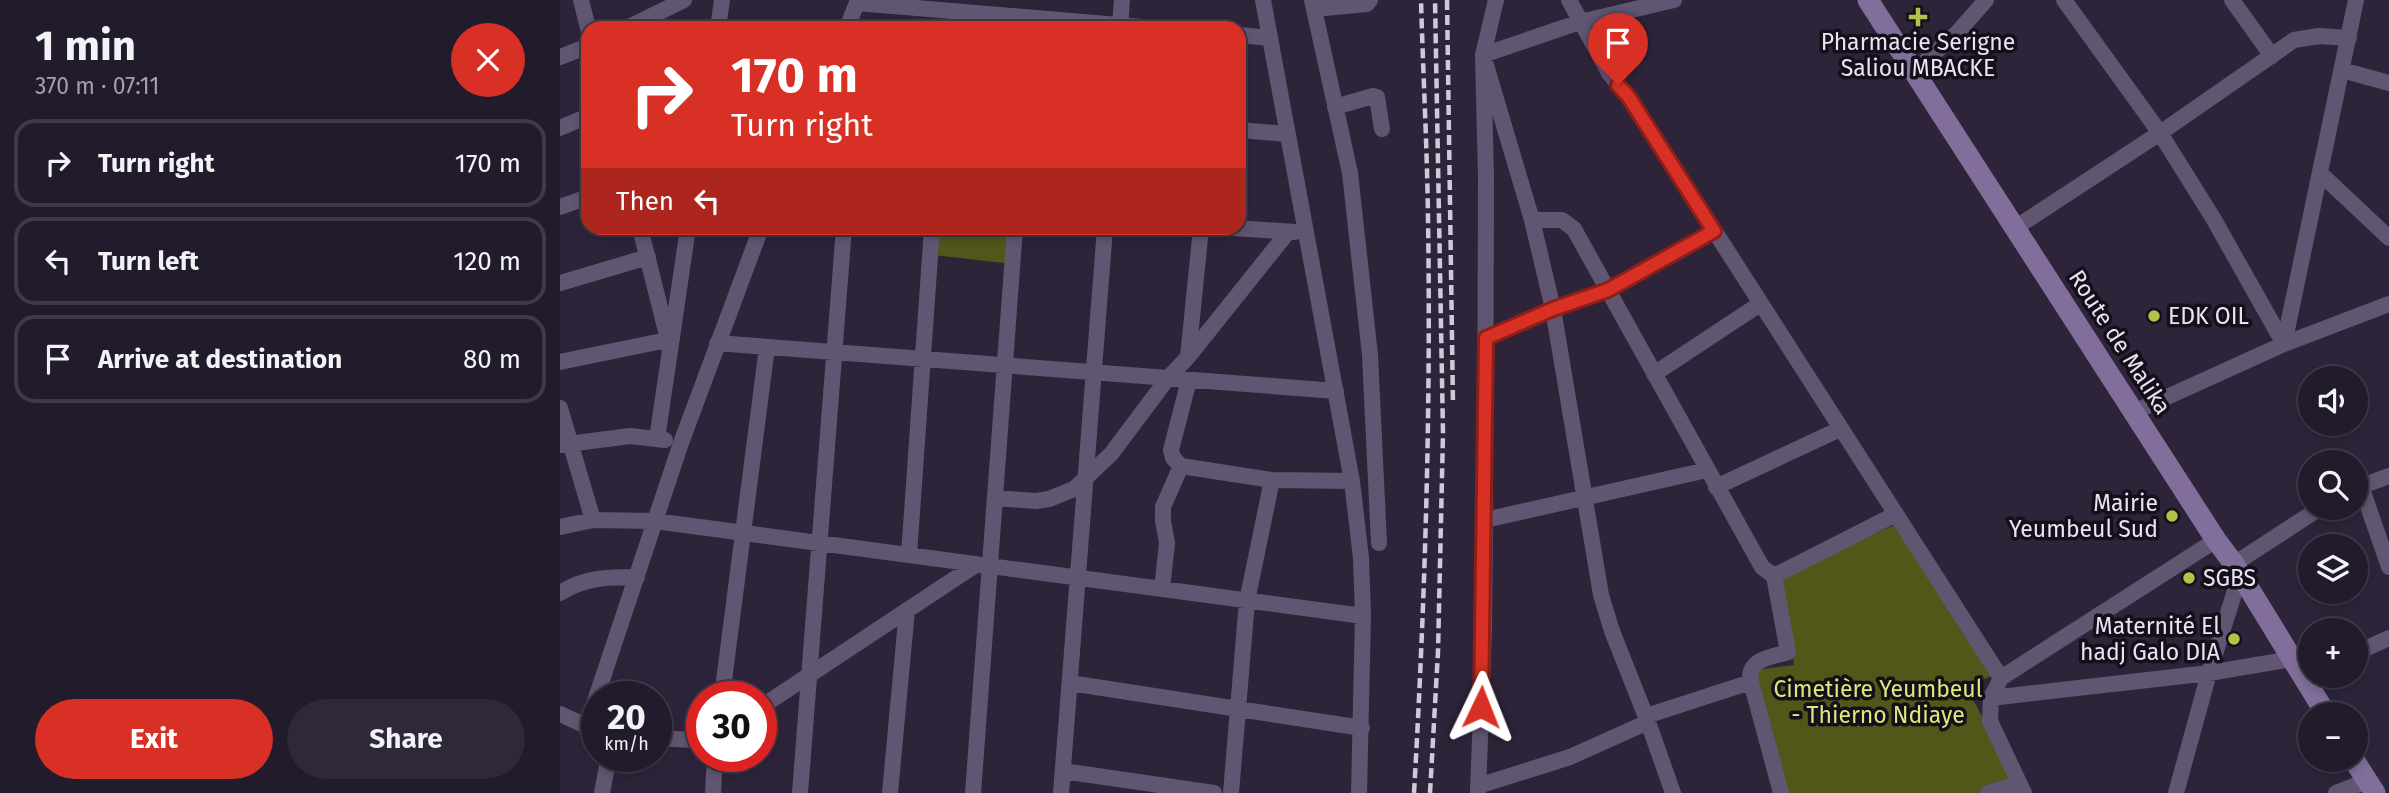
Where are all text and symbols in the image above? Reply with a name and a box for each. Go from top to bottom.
marker: Pharmacie Serigne Saliou MBACKE [1910,9,1926,25]
pin [1588,13,1648,85]
text: 1 min [35,21,136,71]
button: close [451,23,525,97]
icon: arrive [1599,24,1637,62]
place label: Pharmacie Serigne Saliou MBACKE [1821,28,2015,82]
text: 170 m [731,46,858,105]
icon: right [616,49,707,140]
text: 370 m · 07:11 [35,72,159,100]
text: Turn right [731,106,873,144]
icon: right [39,144,77,182]
text: Turn right [98,148,215,179]
text: 170 m [455,148,521,179]
icon: left [688,182,726,220]
text: Then [616,186,674,217]
icon: left [39,242,77,280]
text: Turn left [98,246,199,277]
text: 120 m [453,246,521,277]
street label: Route de Malika [2063,264,2177,420]
place label: EDK OIL [2168,302,2249,330]
marker: EDK OIL [2146,308,2162,324]
icon: arrive [39,340,77,378]
text: Arrive at destination [98,344,342,375]
text: 80 m [463,344,521,375]
map controls [2298,366,2368,772]
button: sound [2298,366,2368,436]
button: search [2298,450,2368,520]
place label: Mairie Yeumbeul Sud [2009,489,2158,543]
marker: Mairie Yeumbeul Sud [2164,508,2180,524]
button: layers [2298,534,2368,604]
place label: SGBS [2203,564,2256,592]
marker: SGBS [2181,570,2197,586]
place label: Maternité El hadj Galo DIA [2080,612,2221,666]
button: + [2298,618,2368,688]
marker: Maternité El hadj Galo DIA [2226,631,2242,647]
position arrow [1444,670,1518,744]
park label: Cimetière Yeumbeul - Thierno Ndiaye [1773,675,1983,729]
speed limit sign: 30 [686,681,777,772]
text: 20 [607,696,646,738]
button: Exit [35,699,273,779]
button: Share [287,699,525,779]
button: − [2298,702,2368,772]
text: km/h [604,733,649,755]

